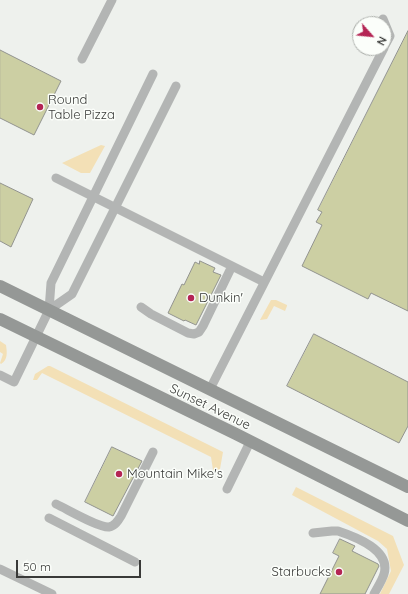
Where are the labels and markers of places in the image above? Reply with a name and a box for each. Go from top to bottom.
place label: Round Table Pizza [48,92,115,123]
marker: Round Table Pizza [35,102,45,112]
place label: Dunkin' [199,290,243,306]
marker: Dunkin' [186,293,196,303]
place label: Mountain Mike's [127,466,223,482]
marker: Mountain Mike's [114,469,124,479]
place label: Starbucks [271,564,331,580]
marker: Starbucks [334,567,344,577]

